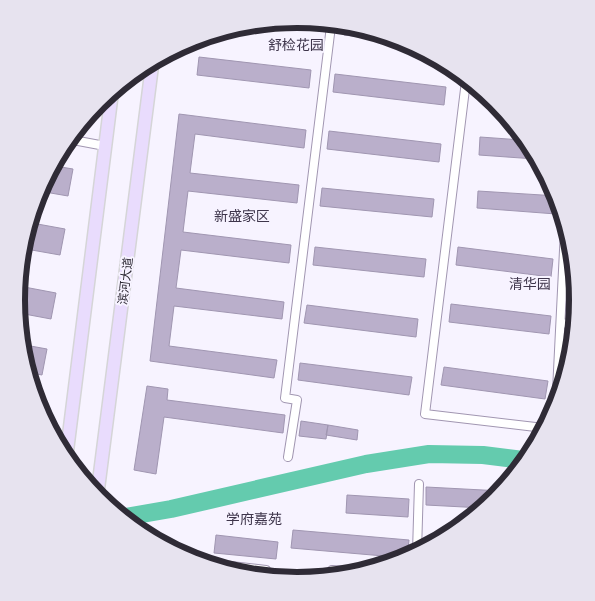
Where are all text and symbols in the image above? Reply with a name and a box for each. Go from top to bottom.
district label: 舒检花园 [268,36,324,53]
district label: 新盛家区 [214,207,270,224]
street label: 滨河大道 [115,256,135,306]
district label: 清华园 [509,275,551,292]
district label: 学府嘉苑 [226,510,282,527]

